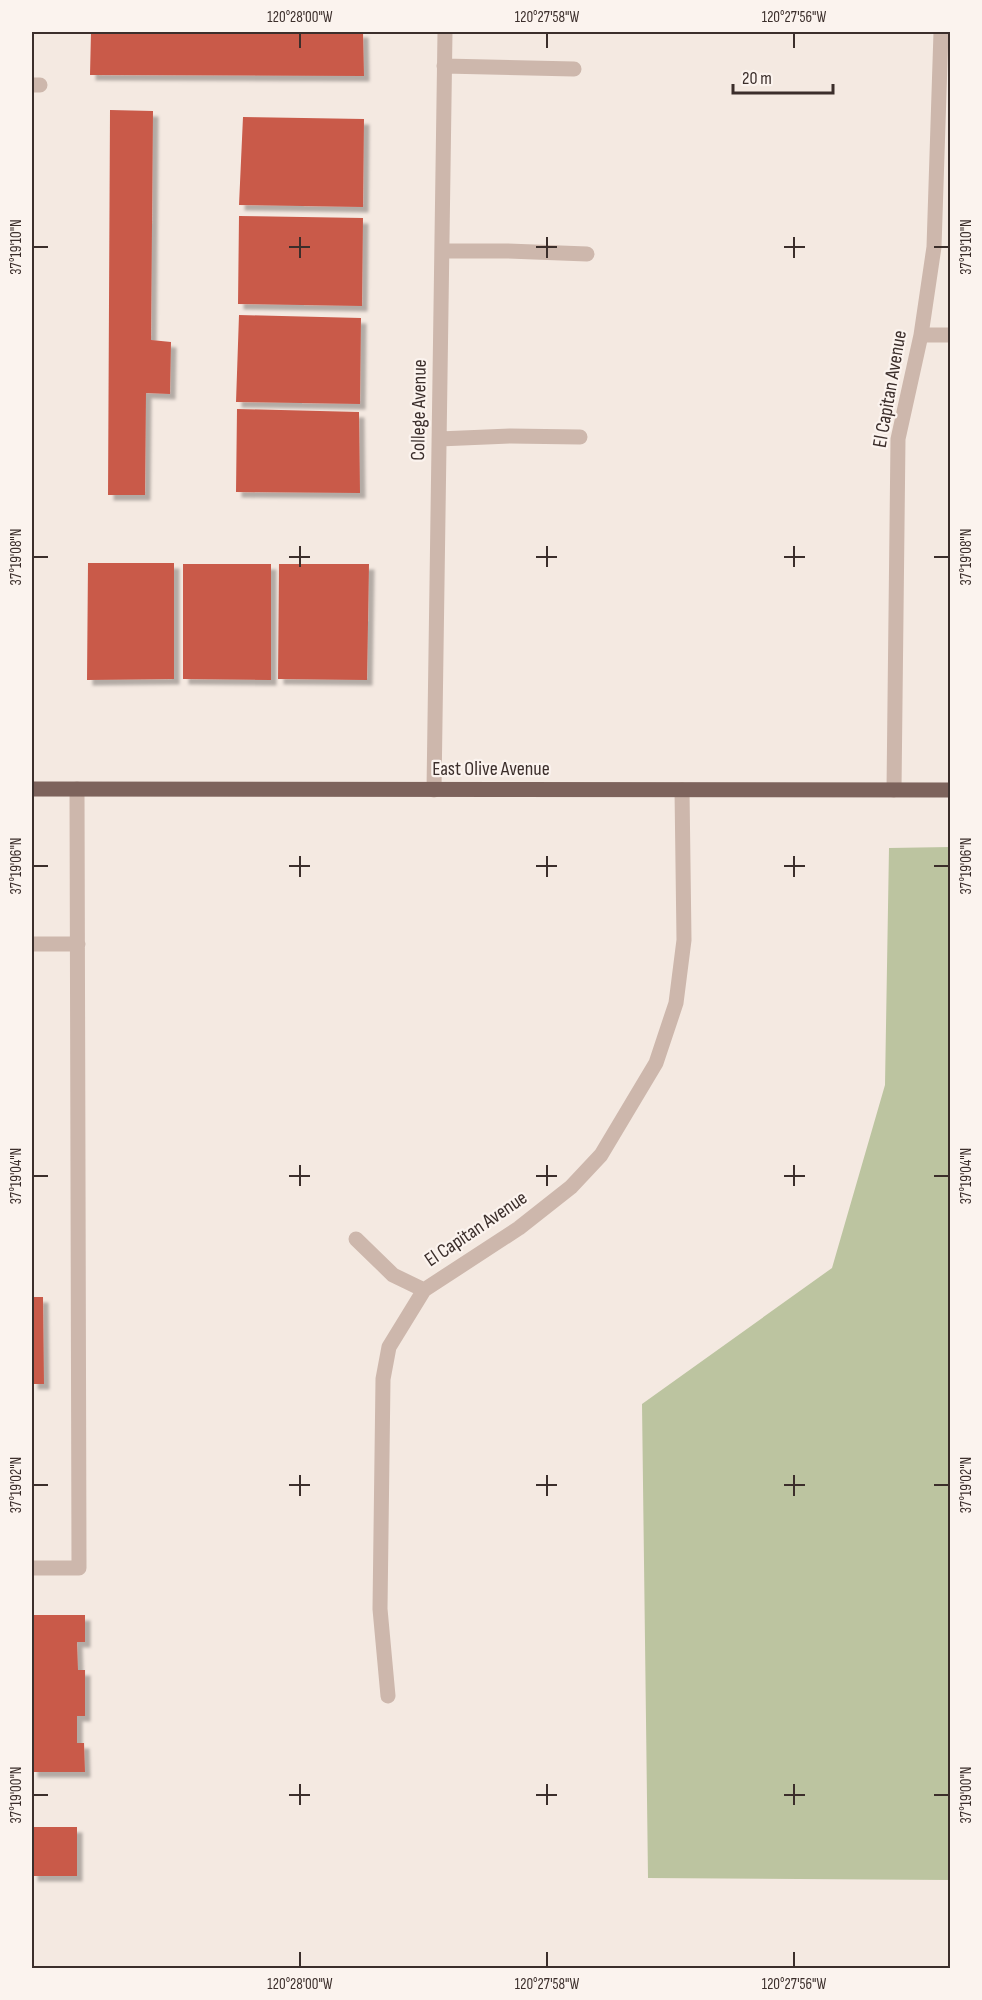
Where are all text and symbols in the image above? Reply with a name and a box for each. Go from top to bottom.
text: 120°28'00"W [267,8,333,27]
text: 120°27'58"W [515,8,579,27]
text: 120°27'56"W [762,8,826,27]
scale bar [733,57,834,95]
text: 20 m [742,68,772,89]
text: 37°19'10"N [7,219,26,275]
text: 37°19'10"N [957,219,976,275]
street label: El Capitan Avenue [868,329,912,449]
street label: College Avenue [406,359,432,461]
text: 37°19'08"N [7,529,26,585]
text: 37°19'08"N [957,529,976,585]
street label: East Olive Avenue [432,757,550,781]
text: 37°19'06"N [7,838,26,894]
text: 37°19'06"N [957,838,976,894]
text: 37°19'04"N [7,1148,26,1204]
text: 37°19'04"N [957,1148,976,1204]
street label: El Capitan Avenue [420,1186,532,1272]
text: 37°19'02"N [7,1457,26,1513]
text: 37°19'02"N [957,1457,976,1513]
text: 37°19'00"N [7,1767,26,1823]
text: 37°19'00"N [957,1767,976,1823]
text: 120°28'00"W [267,1975,333,1994]
text: 120°27'58"W [515,1975,579,1994]
text: 120°27'56"W [762,1975,826,1994]

